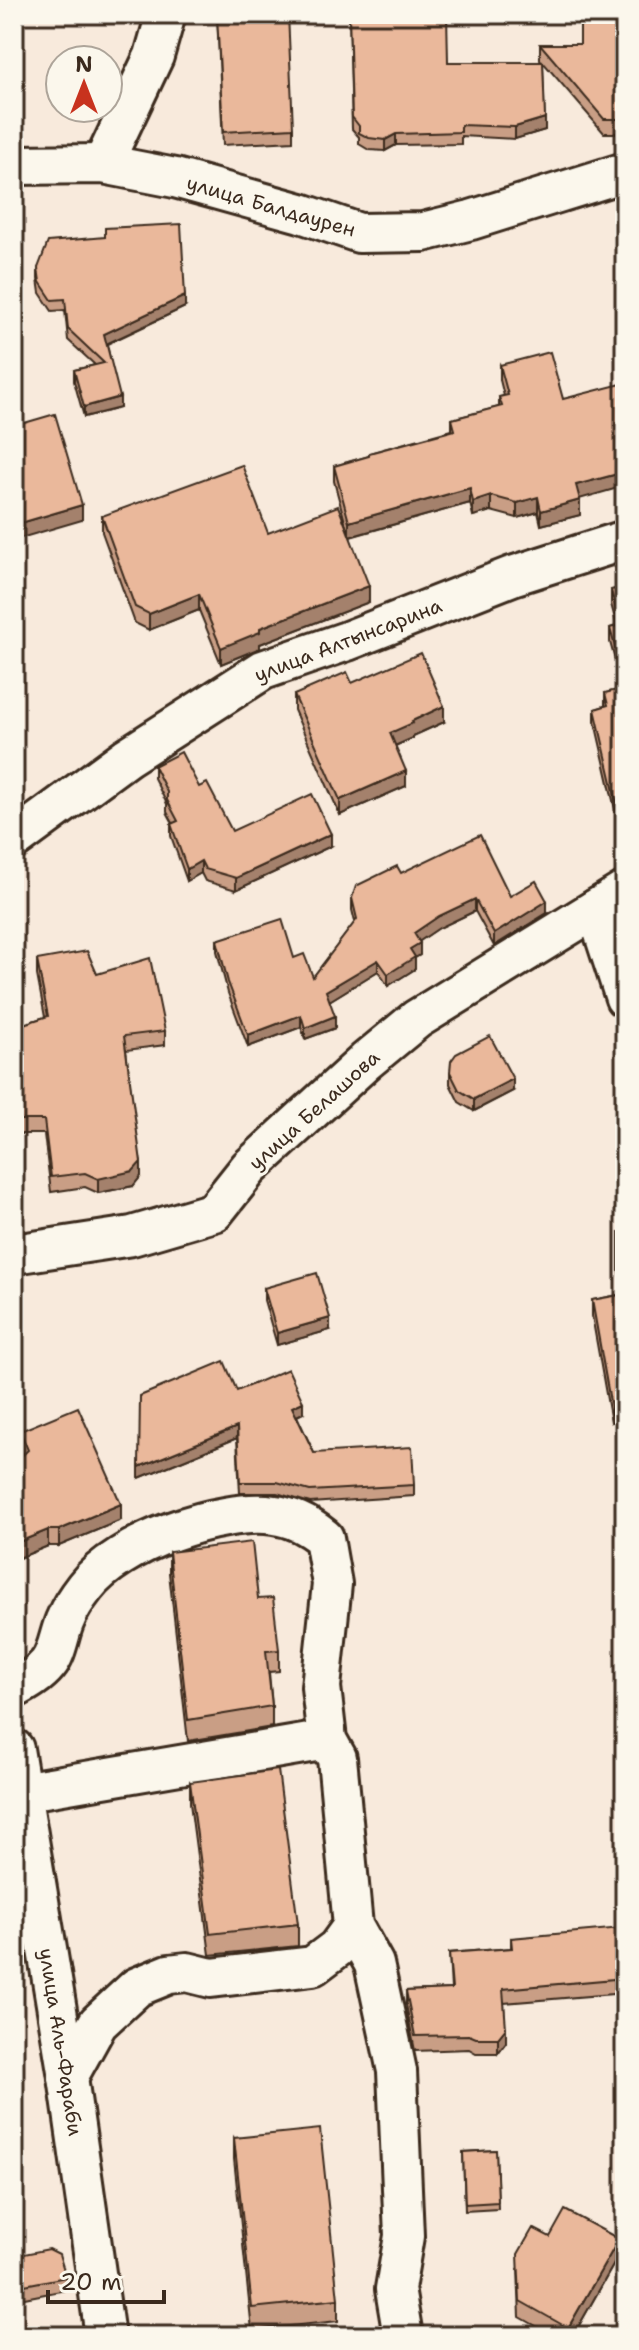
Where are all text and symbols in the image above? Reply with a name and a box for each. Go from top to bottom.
north arrow [44,44,124,124]
text: N [75,50,93,79]
street label: улица Балдаурен [183,169,359,243]
street label: улица Алтынсарина [250,592,446,688]
street label: улица Белашова [243,1044,385,1176]
street label: улица Аль-Фараби [33,1946,89,2138]
scale bar [48,2254,164,2304]
text: 20 m [60,2266,122,2298]

